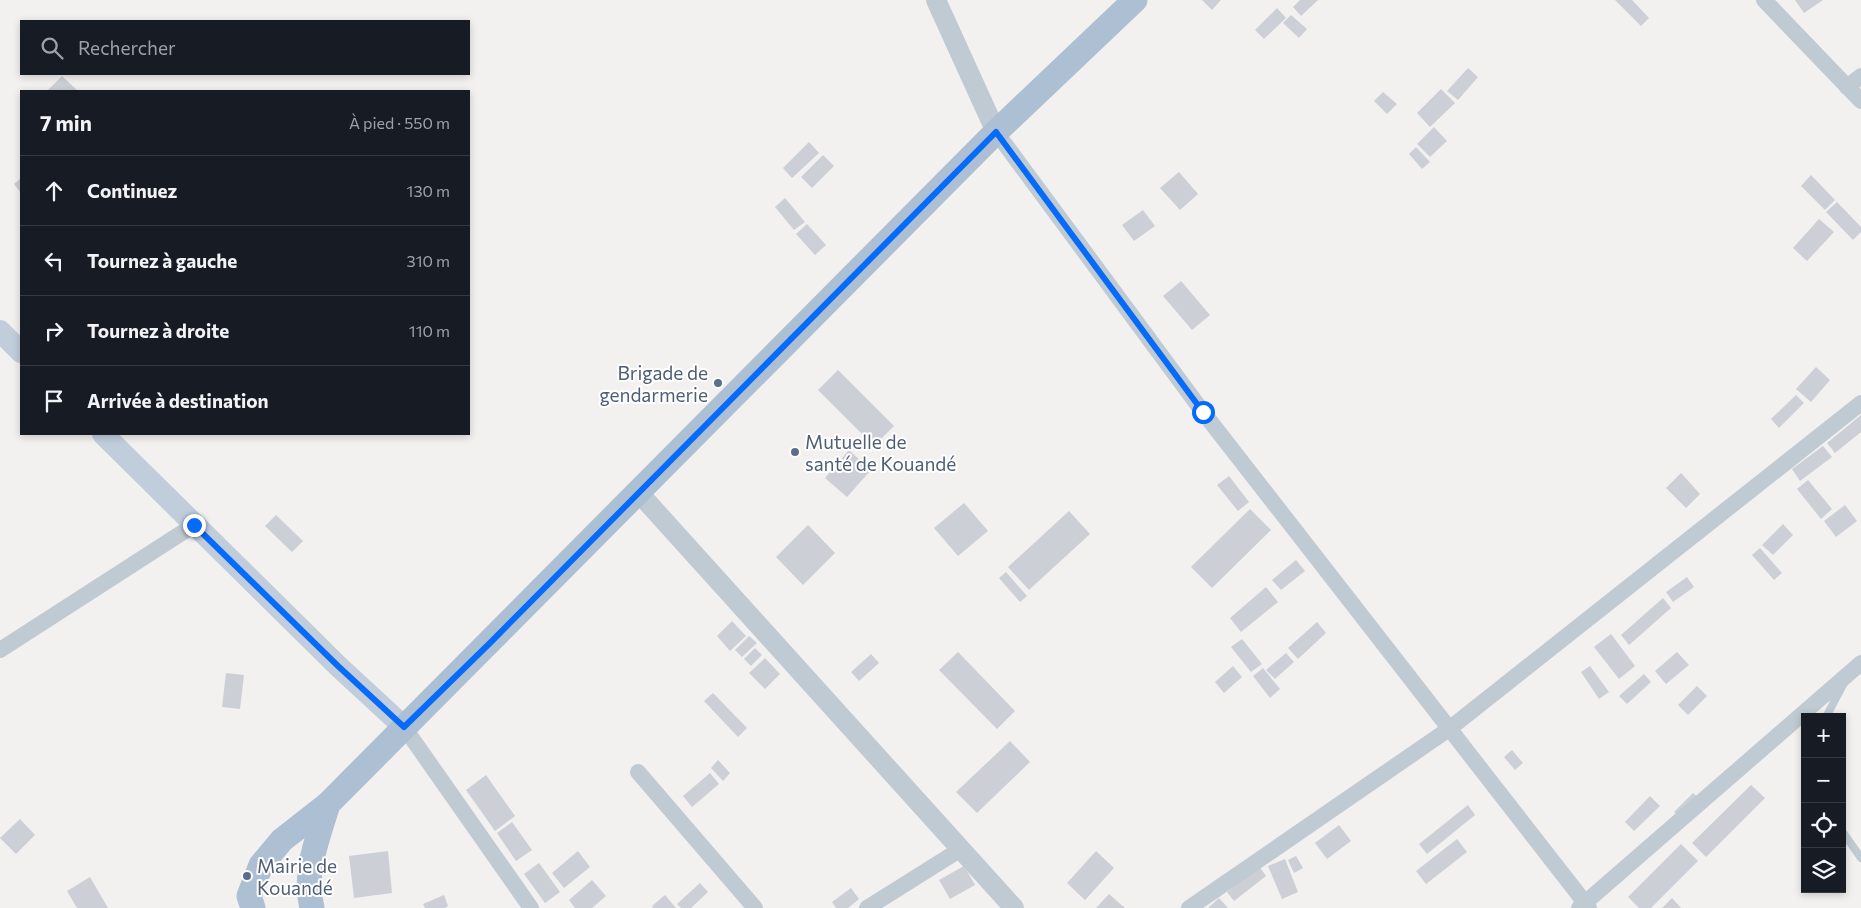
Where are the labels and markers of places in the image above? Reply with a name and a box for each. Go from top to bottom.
place label: Brigade de gendarmerie [599,361,708,406]
marker: Brigade de gendarmerie [712,377,724,389]
place label: Mutuelle de santé de Kouandé [805,430,956,475]
marker: Mutuelle de santé de Kouandé [789,446,801,458]
place label: Mairie de Kouandé [257,854,337,899]
marker: Mairie de Kouandé [241,870,253,882]

